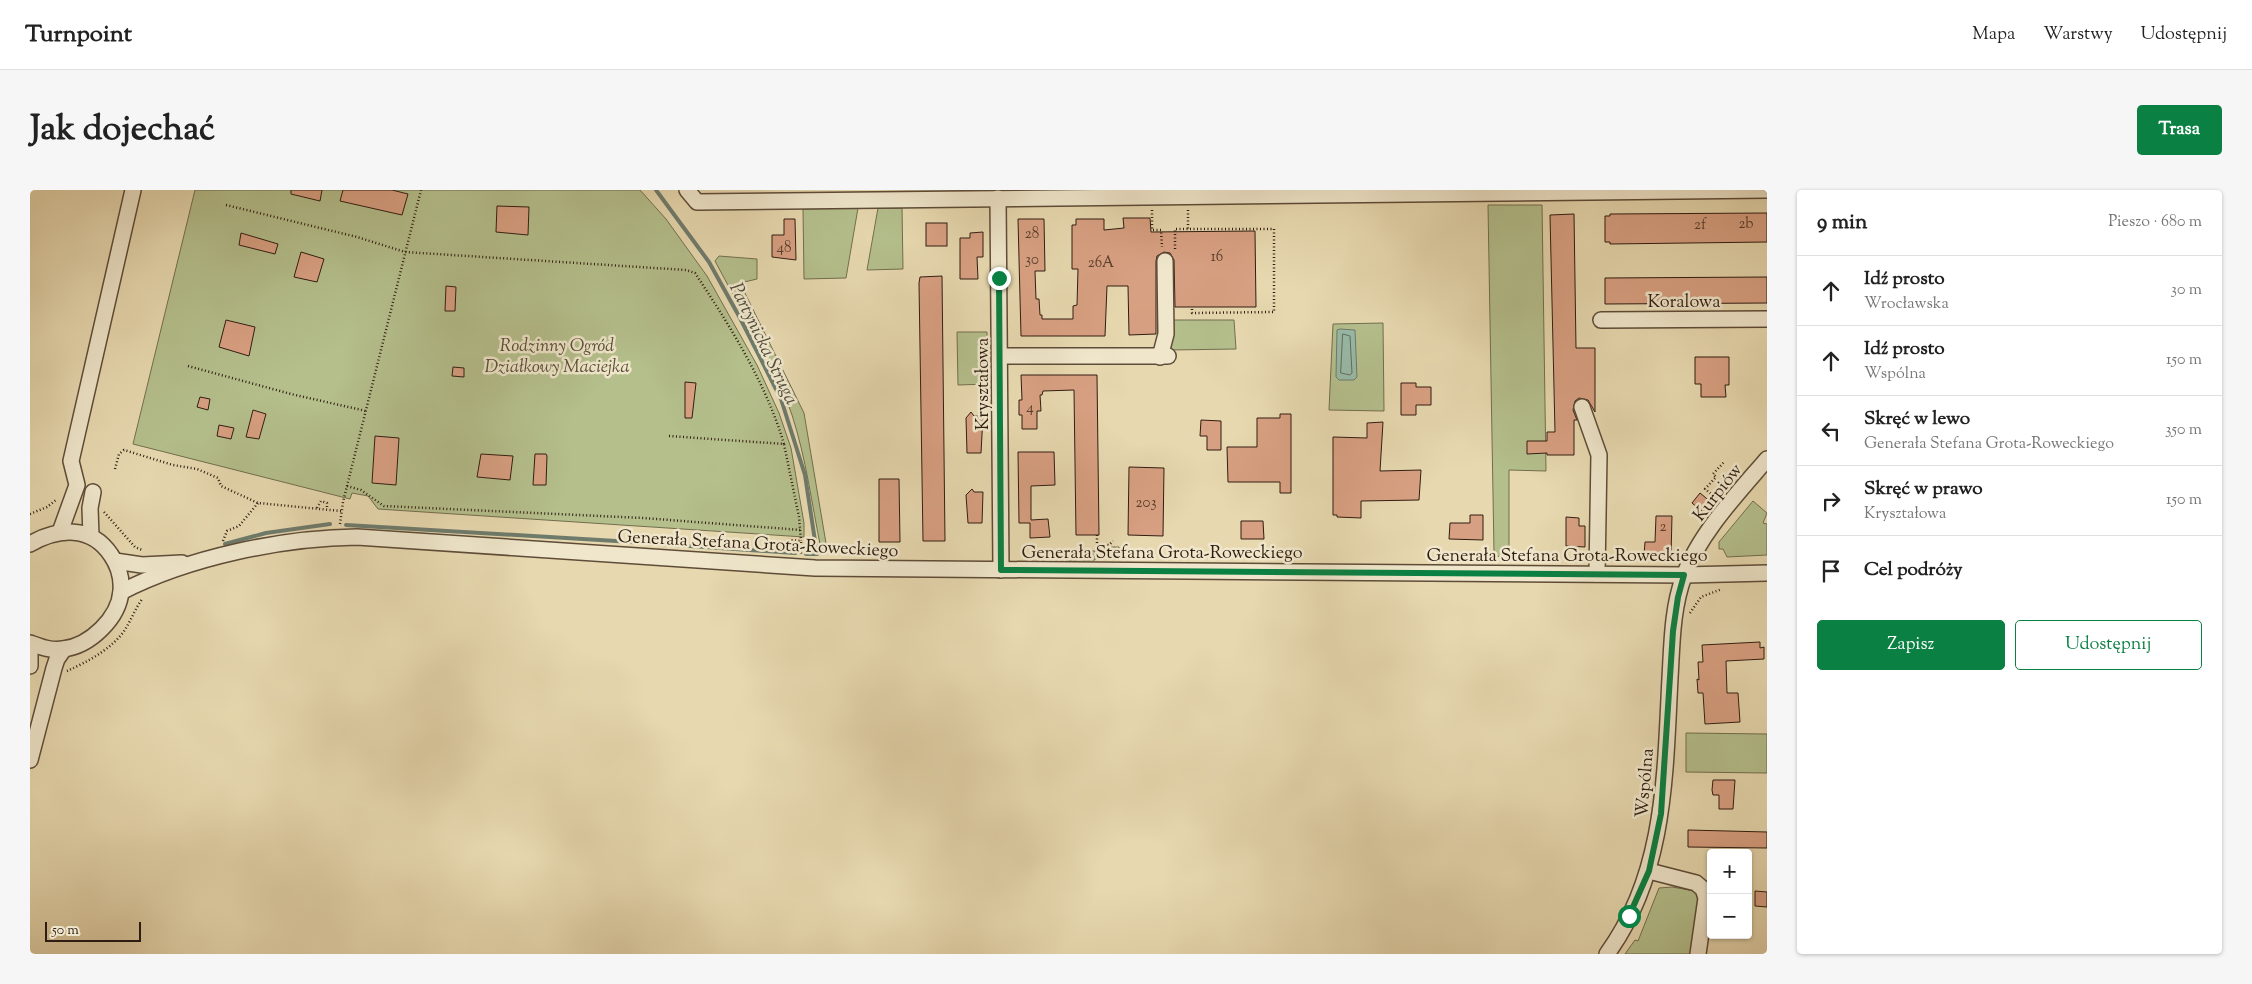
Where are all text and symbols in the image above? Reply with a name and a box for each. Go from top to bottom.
text: Turnpoint [25,18,132,52]
text: Mapa [1972,22,2015,48]
text: Warstwy [2043,22,2113,48]
text: Udostępnij [2141,22,2227,48]
text: Jak dojechać [30,105,215,156]
button: Trasa [2137,105,2222,155]
text: 9 min [1817,208,1867,238]
text: Pieszo · 680 m [2108,211,2202,234]
house number: 2b [1738,214,1754,235]
house number: 2f [1694,215,1707,236]
house number: 28 [1025,224,1039,245]
house number: 48 [776,238,792,259]
house number: 16 [1211,247,1223,268]
house number: 30 [1025,250,1039,271]
house number: 26A [1088,253,1114,274]
text: Idź prosto [1864,266,1945,293]
route end [988,267,1011,290]
icon: ahead [1817,277,1845,305]
water label: Partynicka Struga [722,278,804,410]
text: 30 m [2171,279,2202,302]
street label: Koralowa [1647,290,1721,316]
text: Wrocławska [1864,293,1949,316]
park label: Rodzinny Ogród Działkowy Maciejka [485,334,629,381]
text: Idź prosto [1864,336,1945,363]
street label: Kryształowa [971,338,997,430]
icon: ahead [1817,347,1845,375]
text: 150 m [2166,349,2202,372]
text: Wspólna [1864,363,1926,386]
house number: 4 [1026,398,1034,419]
text: Skręć w lewo [1864,406,1970,433]
icon: left [1817,417,1845,445]
text: 350 m [2165,419,2202,442]
text: Generała Stefana Grota-Roweckiego [1864,433,2114,456]
street label: Kurpiów [1688,458,1750,528]
text: Skręć w prawo [1864,476,1983,503]
icon: right [1817,487,1845,515]
text: 150 m [2166,489,2202,512]
house number: 203 [1135,493,1157,514]
text: Kryształowa [1864,503,1946,526]
house number: 2 [1659,517,1667,538]
street label: Generała Stefana Grota-Roweckiego [617,525,899,565]
street label: Generała Stefana Grota-Roweckiego [1021,541,1303,567]
street label: Generała Stefana Grota-Roweckiego [1426,544,1708,570]
icon: arrive [1817,557,1845,585]
text: Cel podróży [1864,557,1963,584]
button: Zapisz [1817,620,2005,670]
button: Udostępnij [2015,620,2202,670]
street label: Wspólna [1630,747,1662,819]
map controls [1707,849,1752,939]
button: + [1707,849,1752,894]
button: − [1707,894,1752,939]
route start [1618,905,1641,928]
scale bar [45,919,141,942]
text: 50 m [52,921,79,941]

